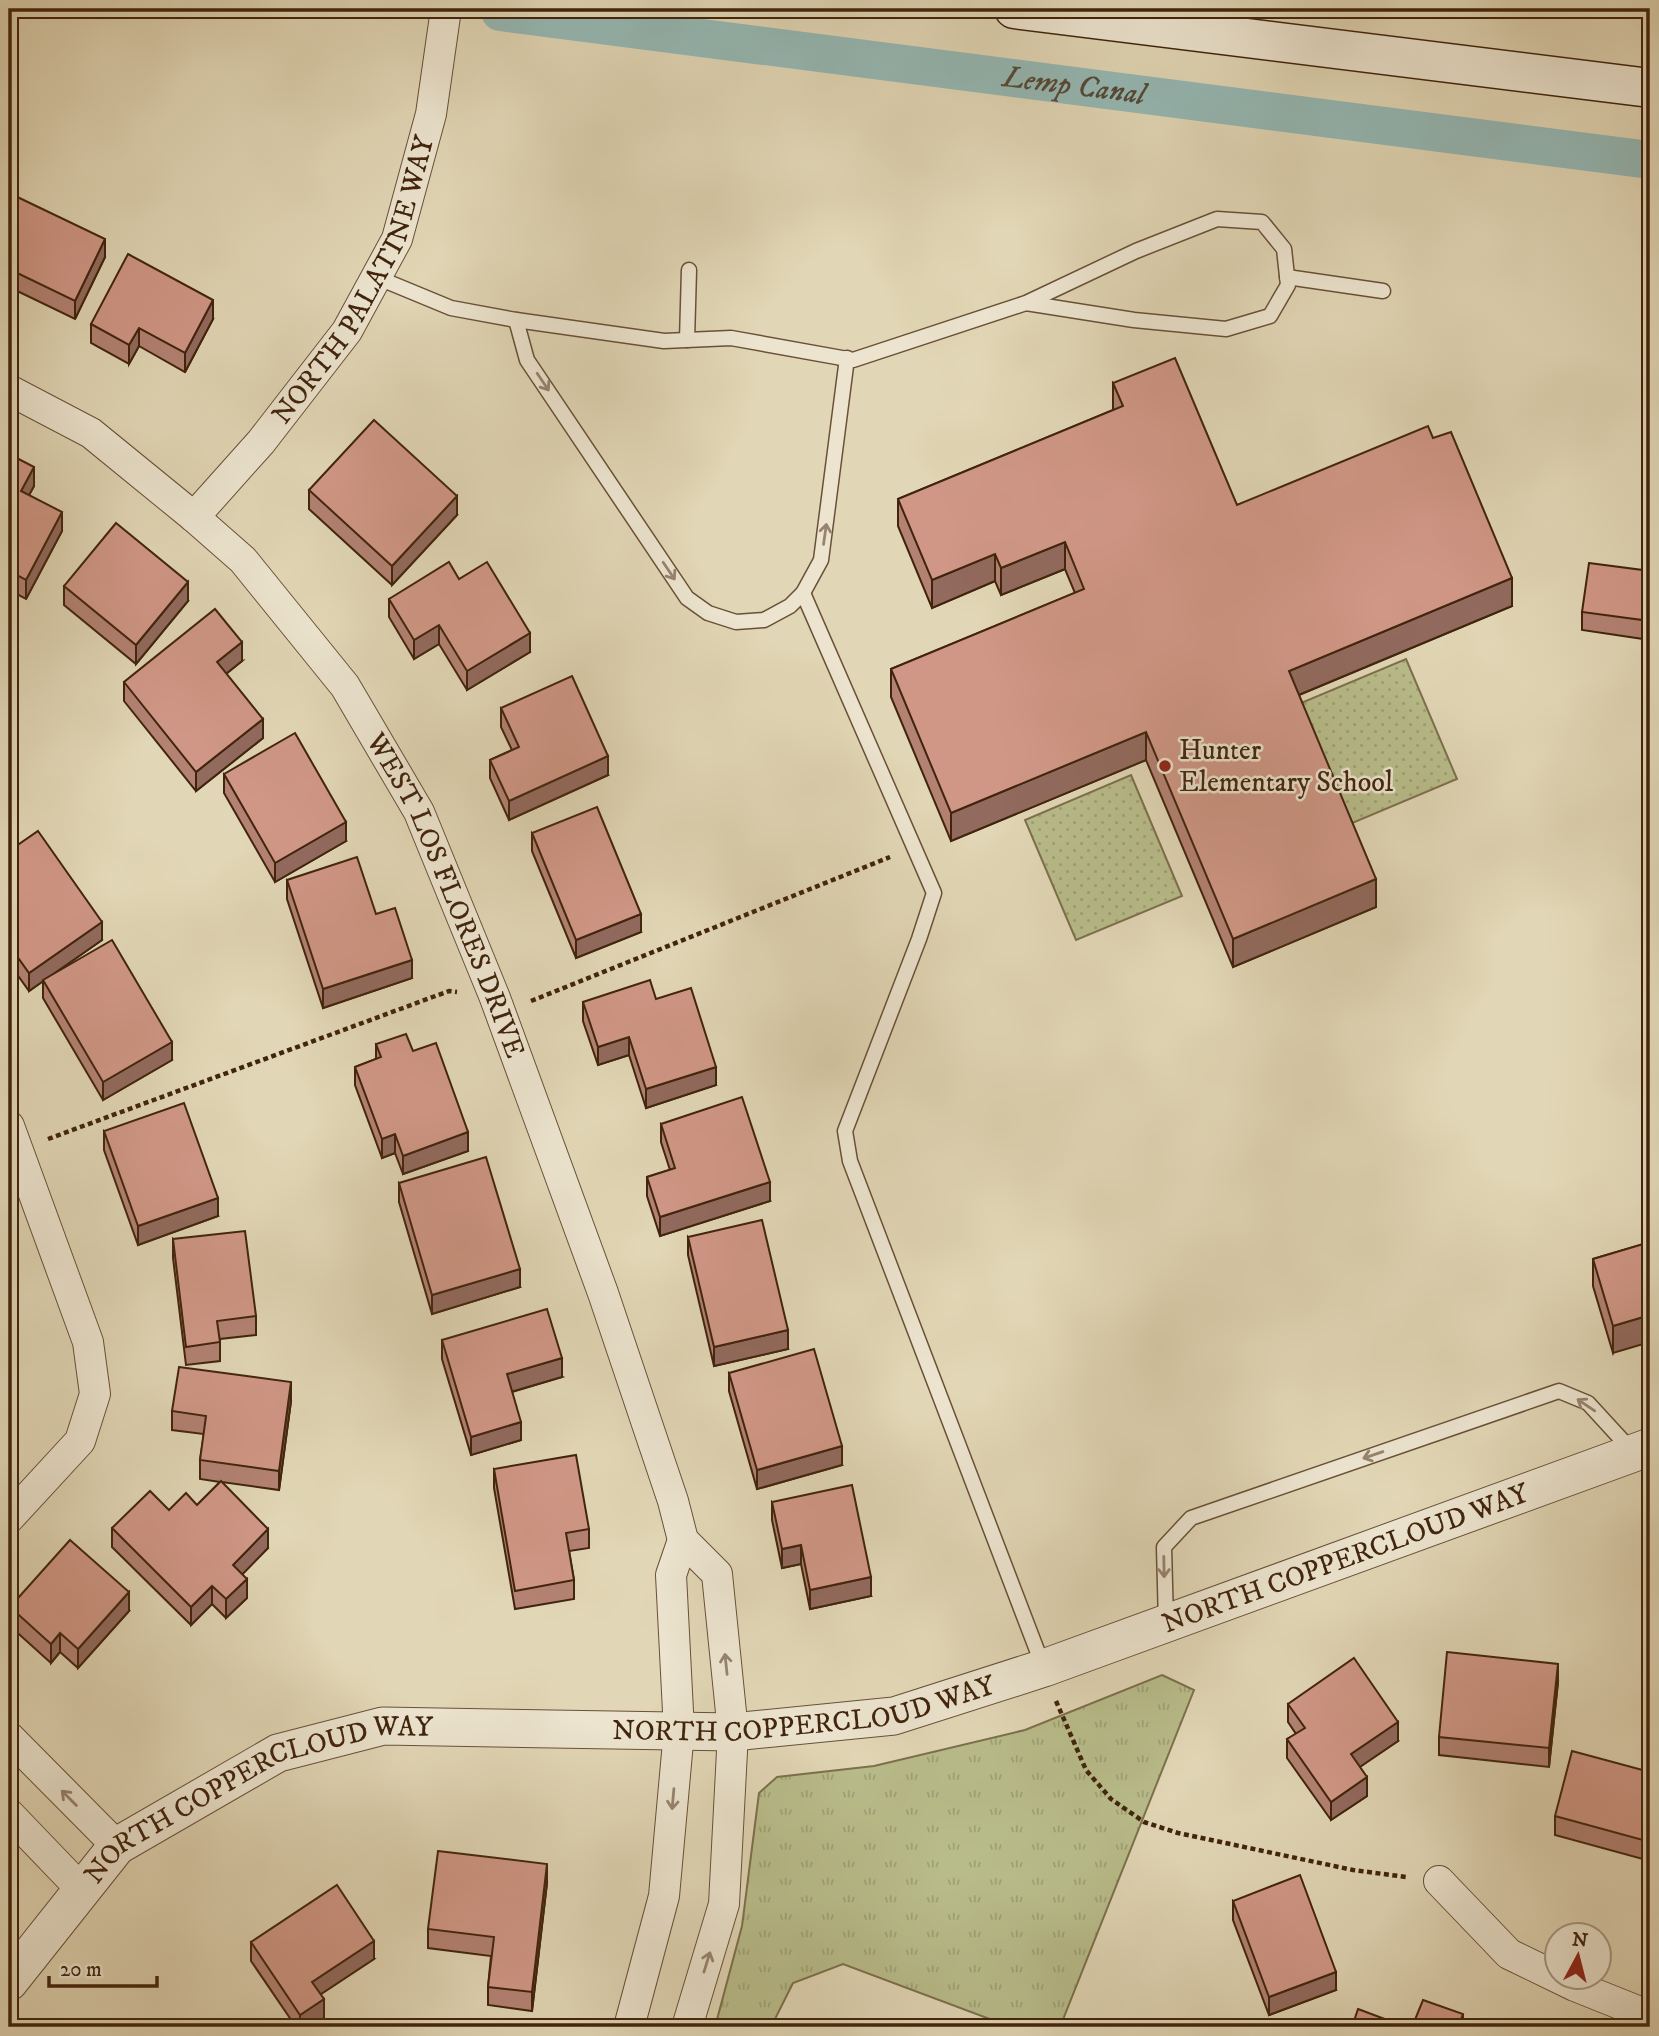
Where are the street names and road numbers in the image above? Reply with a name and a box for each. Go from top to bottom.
street label: NORTH PALATINE WAY [264,131,442,431]
street label: WEST LOS FLORES DRIVE [358,725,533,1063]
street label: NORTH COPPERCLOUD WAY [1157,1475,1534,1641]
street label: NORTH COPPERCLOUD WAY [612,1667,1000,1750]
street label: NORTH COPPERCLOUD WAY [76,1708,433,1891]

